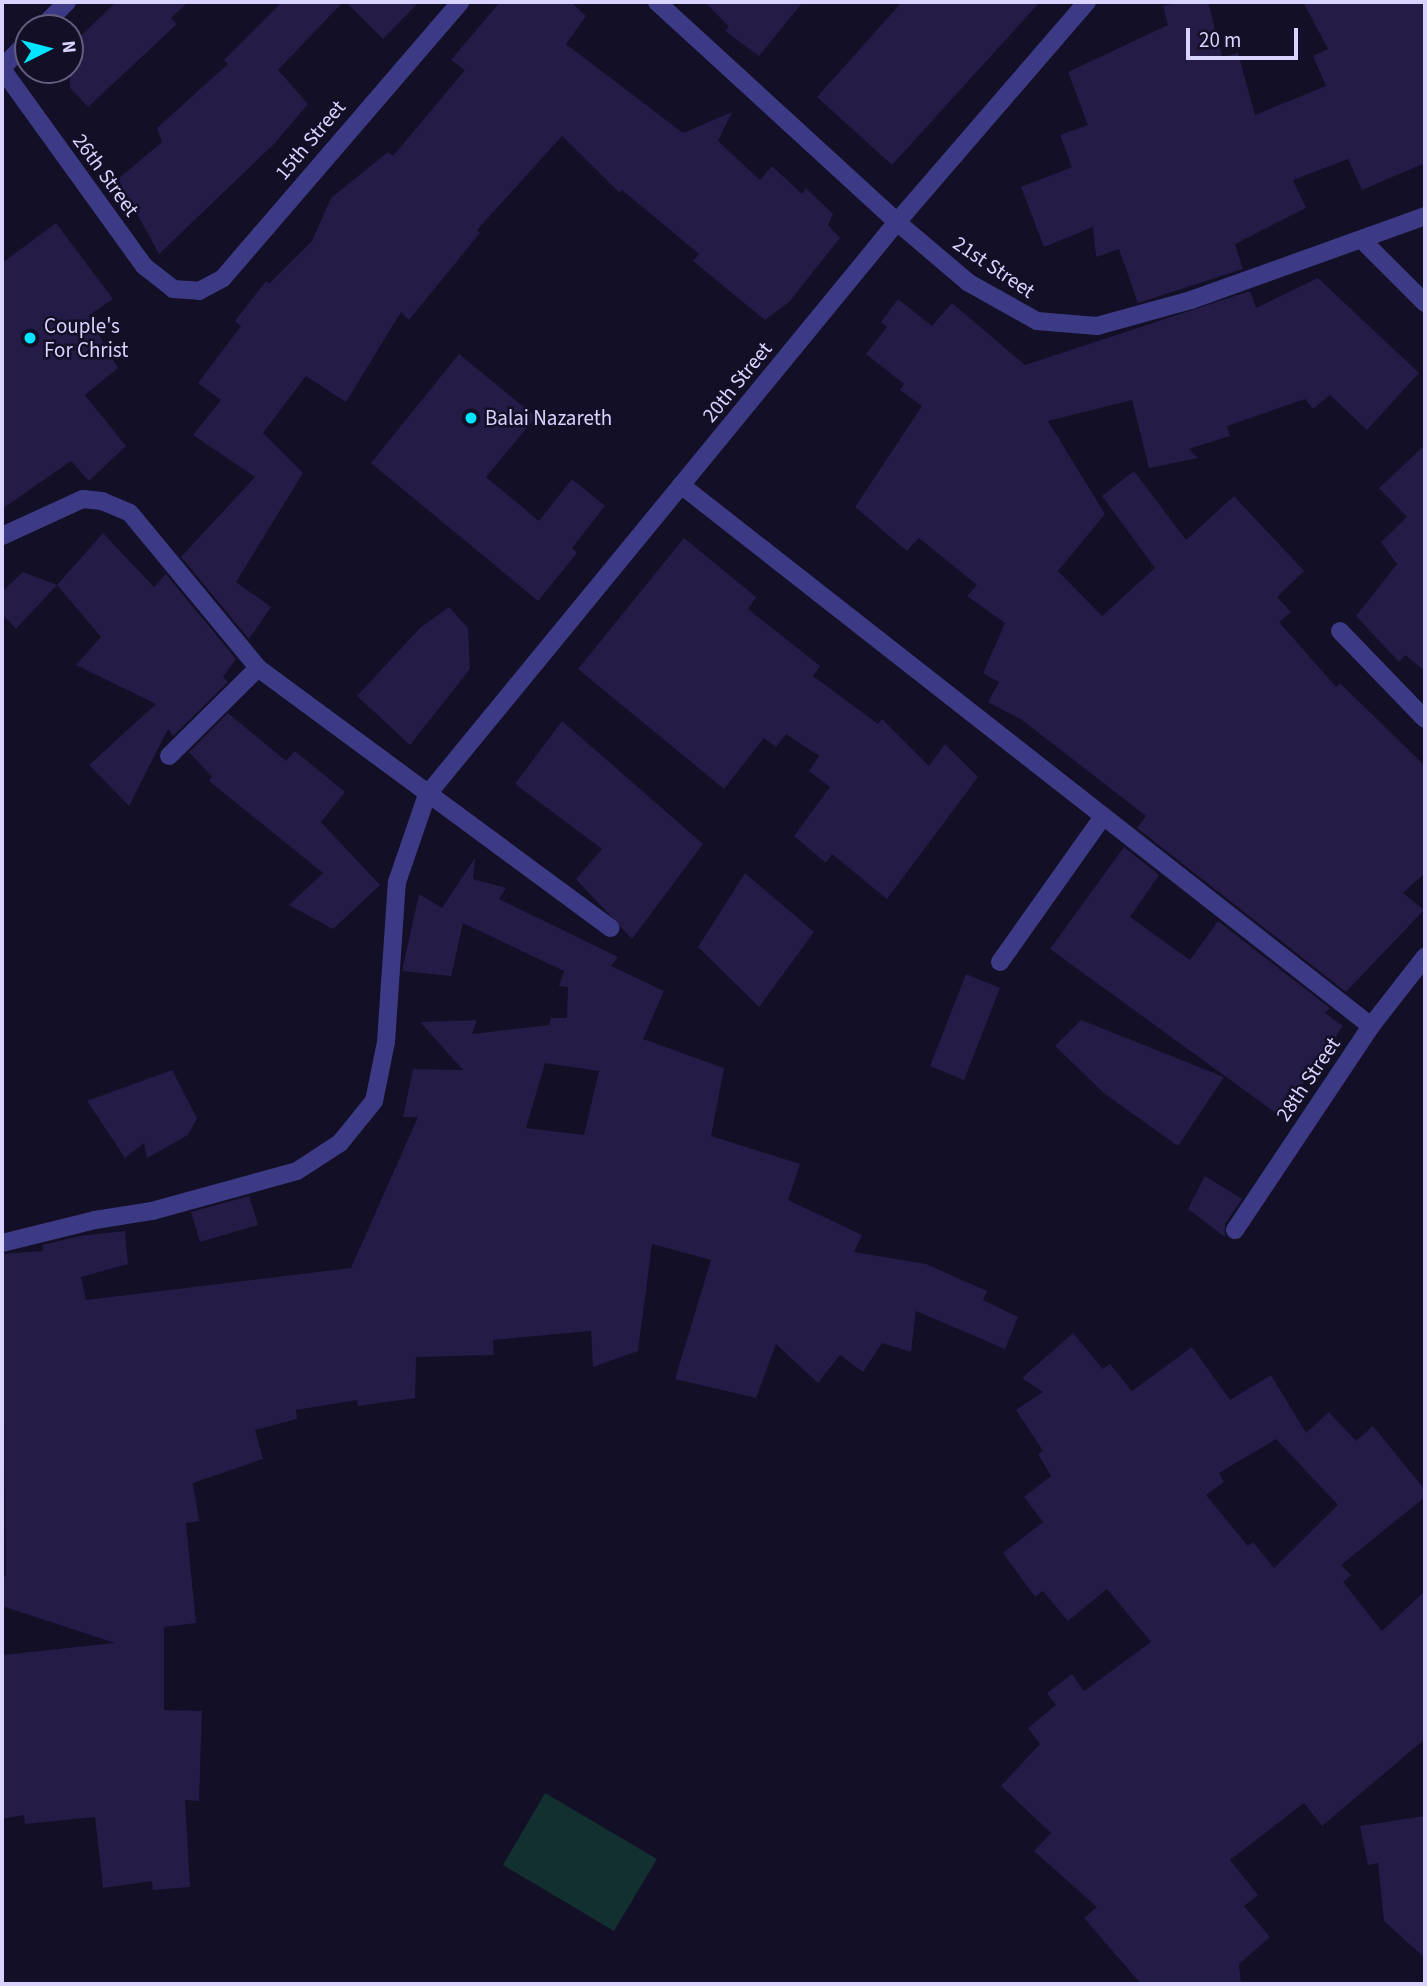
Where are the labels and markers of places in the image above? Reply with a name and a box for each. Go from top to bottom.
place label: Couple's For Christ [44,313,128,363]
marker: Couple's For Christ [22,330,38,346]
place label: Balai Nazareth [485,405,612,431]
marker: Balai Nazareth [463,410,479,426]

